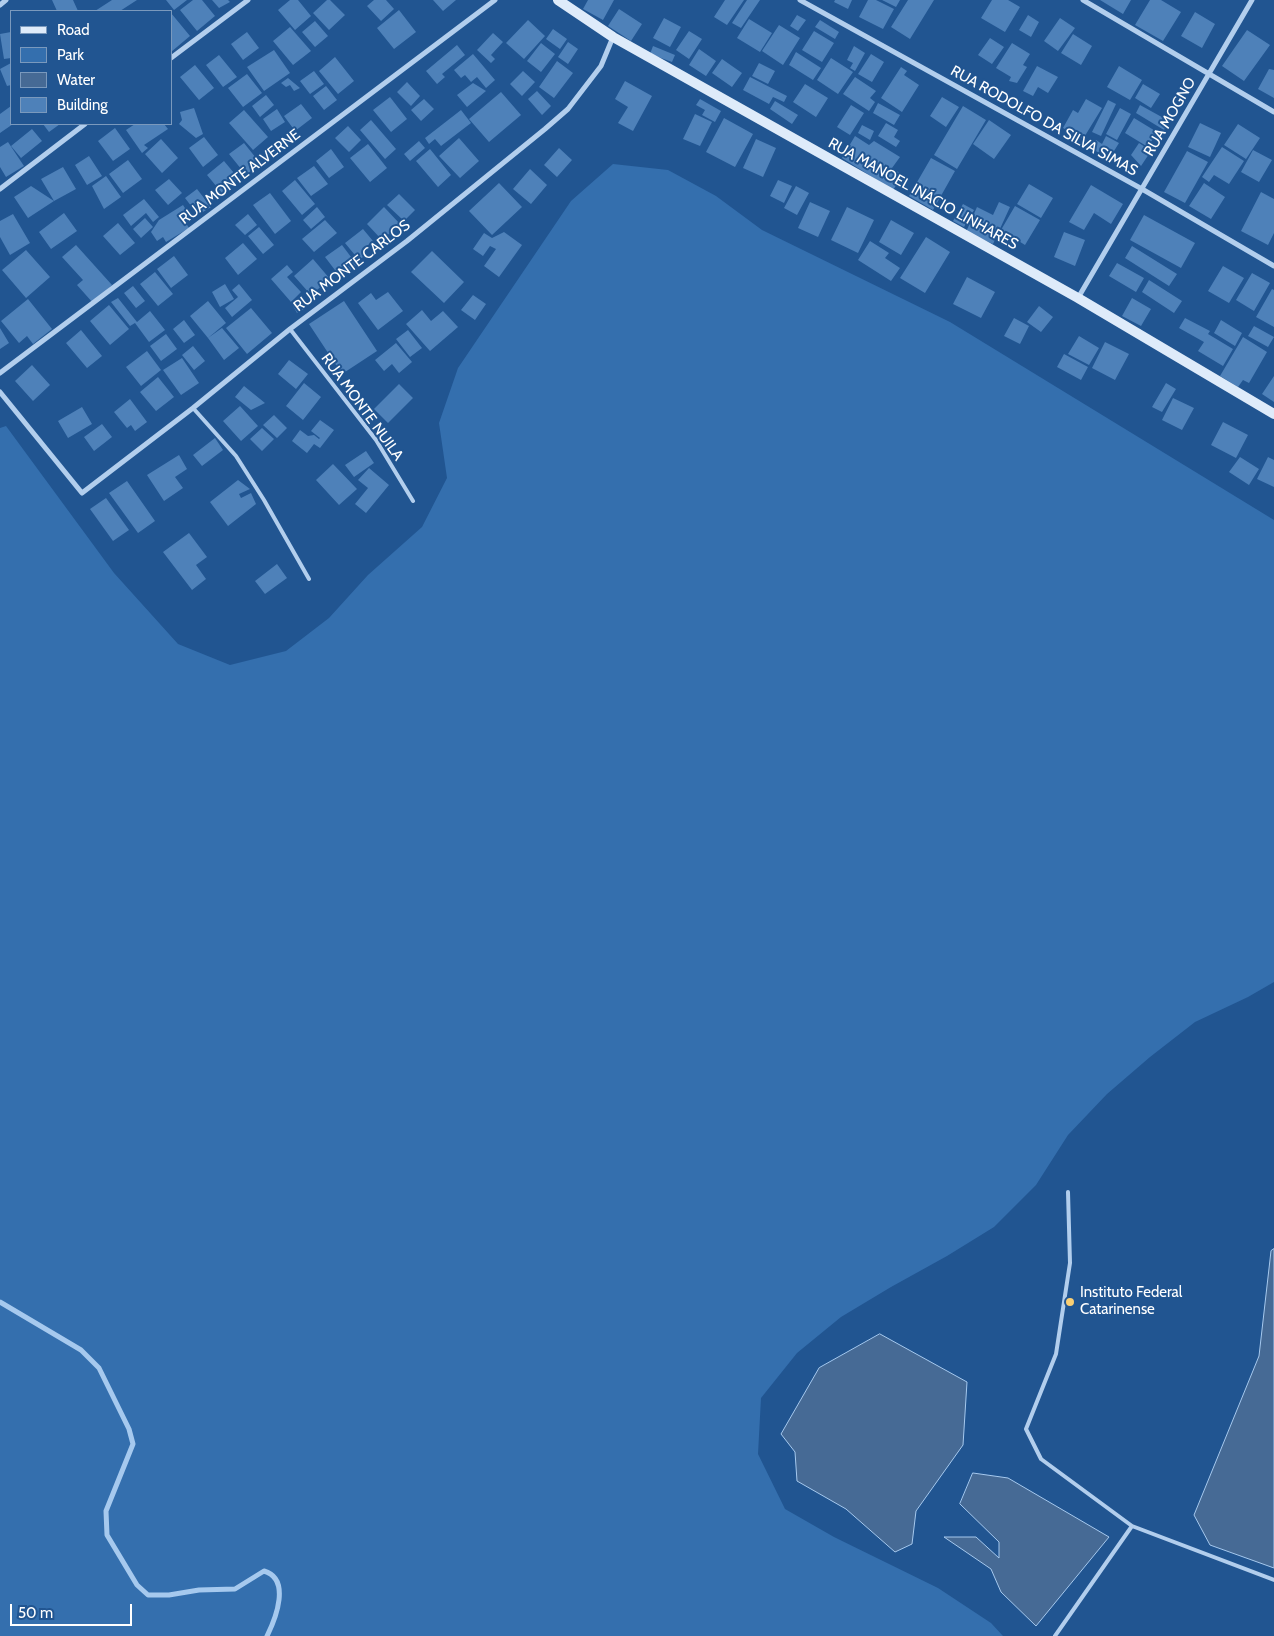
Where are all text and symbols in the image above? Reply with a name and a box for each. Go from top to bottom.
legend [10,10,172,125]
text: Road [57,21,90,39]
text: Park [57,46,84,64]
street label: RUA RODOLFO DA SILVA SIMAS [947,62,1141,180]
text: Water [57,71,95,89]
street label: RUA MOGNO [1140,74,1200,160]
text: Building [57,96,108,114]
street label: RUA MONTE ALVERNE [176,126,304,228]
street label: RUA MANOEL INÁCIO LINHARES [825,134,1021,254]
street label: RUA MONTE CARLOS [290,216,414,316]
street label: RUA MONTE NUILA [317,350,407,464]
place label: Instituto Federal Catarinense [1080,1284,1182,1319]
marker: Instituto Federal Catarinense [1064,1296,1076,1308]
scale bar [12,1594,135,1626]
text: 50 m [18,1604,53,1622]

